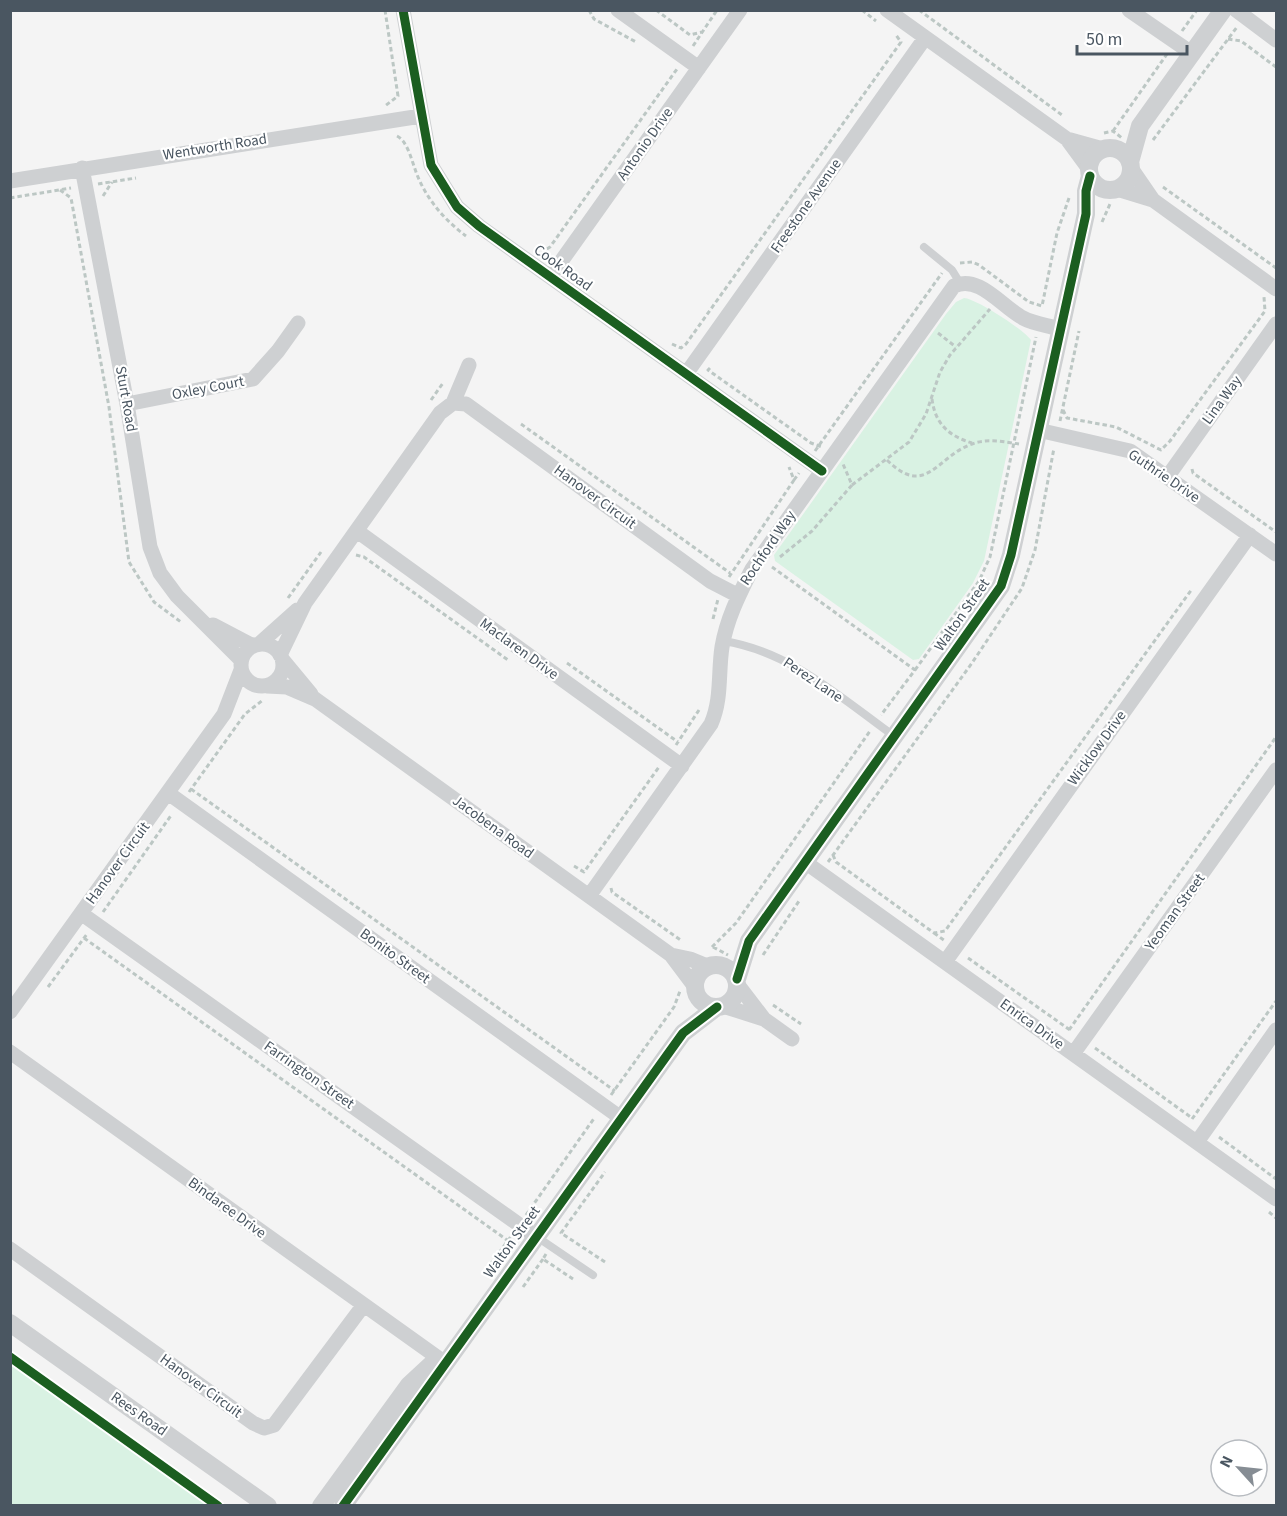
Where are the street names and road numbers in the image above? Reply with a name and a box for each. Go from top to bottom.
street label: Antonio Drive [612,103,678,185]
street label: Wentworth Road [162,128,268,166]
street label: Freestone Avenue [766,155,846,257]
street label: Cook Road [530,240,596,296]
street label: Sturt Road [110,365,142,433]
street label: Oxley Court [170,371,246,405]
street label: Lina Way [1197,371,1247,429]
street label: Guthrie Drive [1124,444,1204,508]
street label: Hanover Circuit [549,460,641,534]
street label: Rochford Way [735,506,801,590]
street label: Walton Street [929,574,995,656]
street label: Maclaren Drive [475,613,563,685]
street label: Perez Lane [779,652,847,708]
street label: Wicklow Drive [1063,706,1131,790]
street label: Jacobena Road [448,790,538,864]
street label: Hanover Circuit [81,817,155,909]
street label: Yeoman Street [1139,869,1210,956]
street label: Bonito Street [355,923,435,989]
street label: Enrica Drive [996,994,1068,1054]
street label: Farrington Street [260,1036,358,1114]
street label: Bindaree Drive [184,1172,270,1244]
street label: Walton Street [479,1202,545,1282]
street label: Hanover Circuit [155,1349,247,1423]
street label: Rees Road [106,1387,172,1441]

